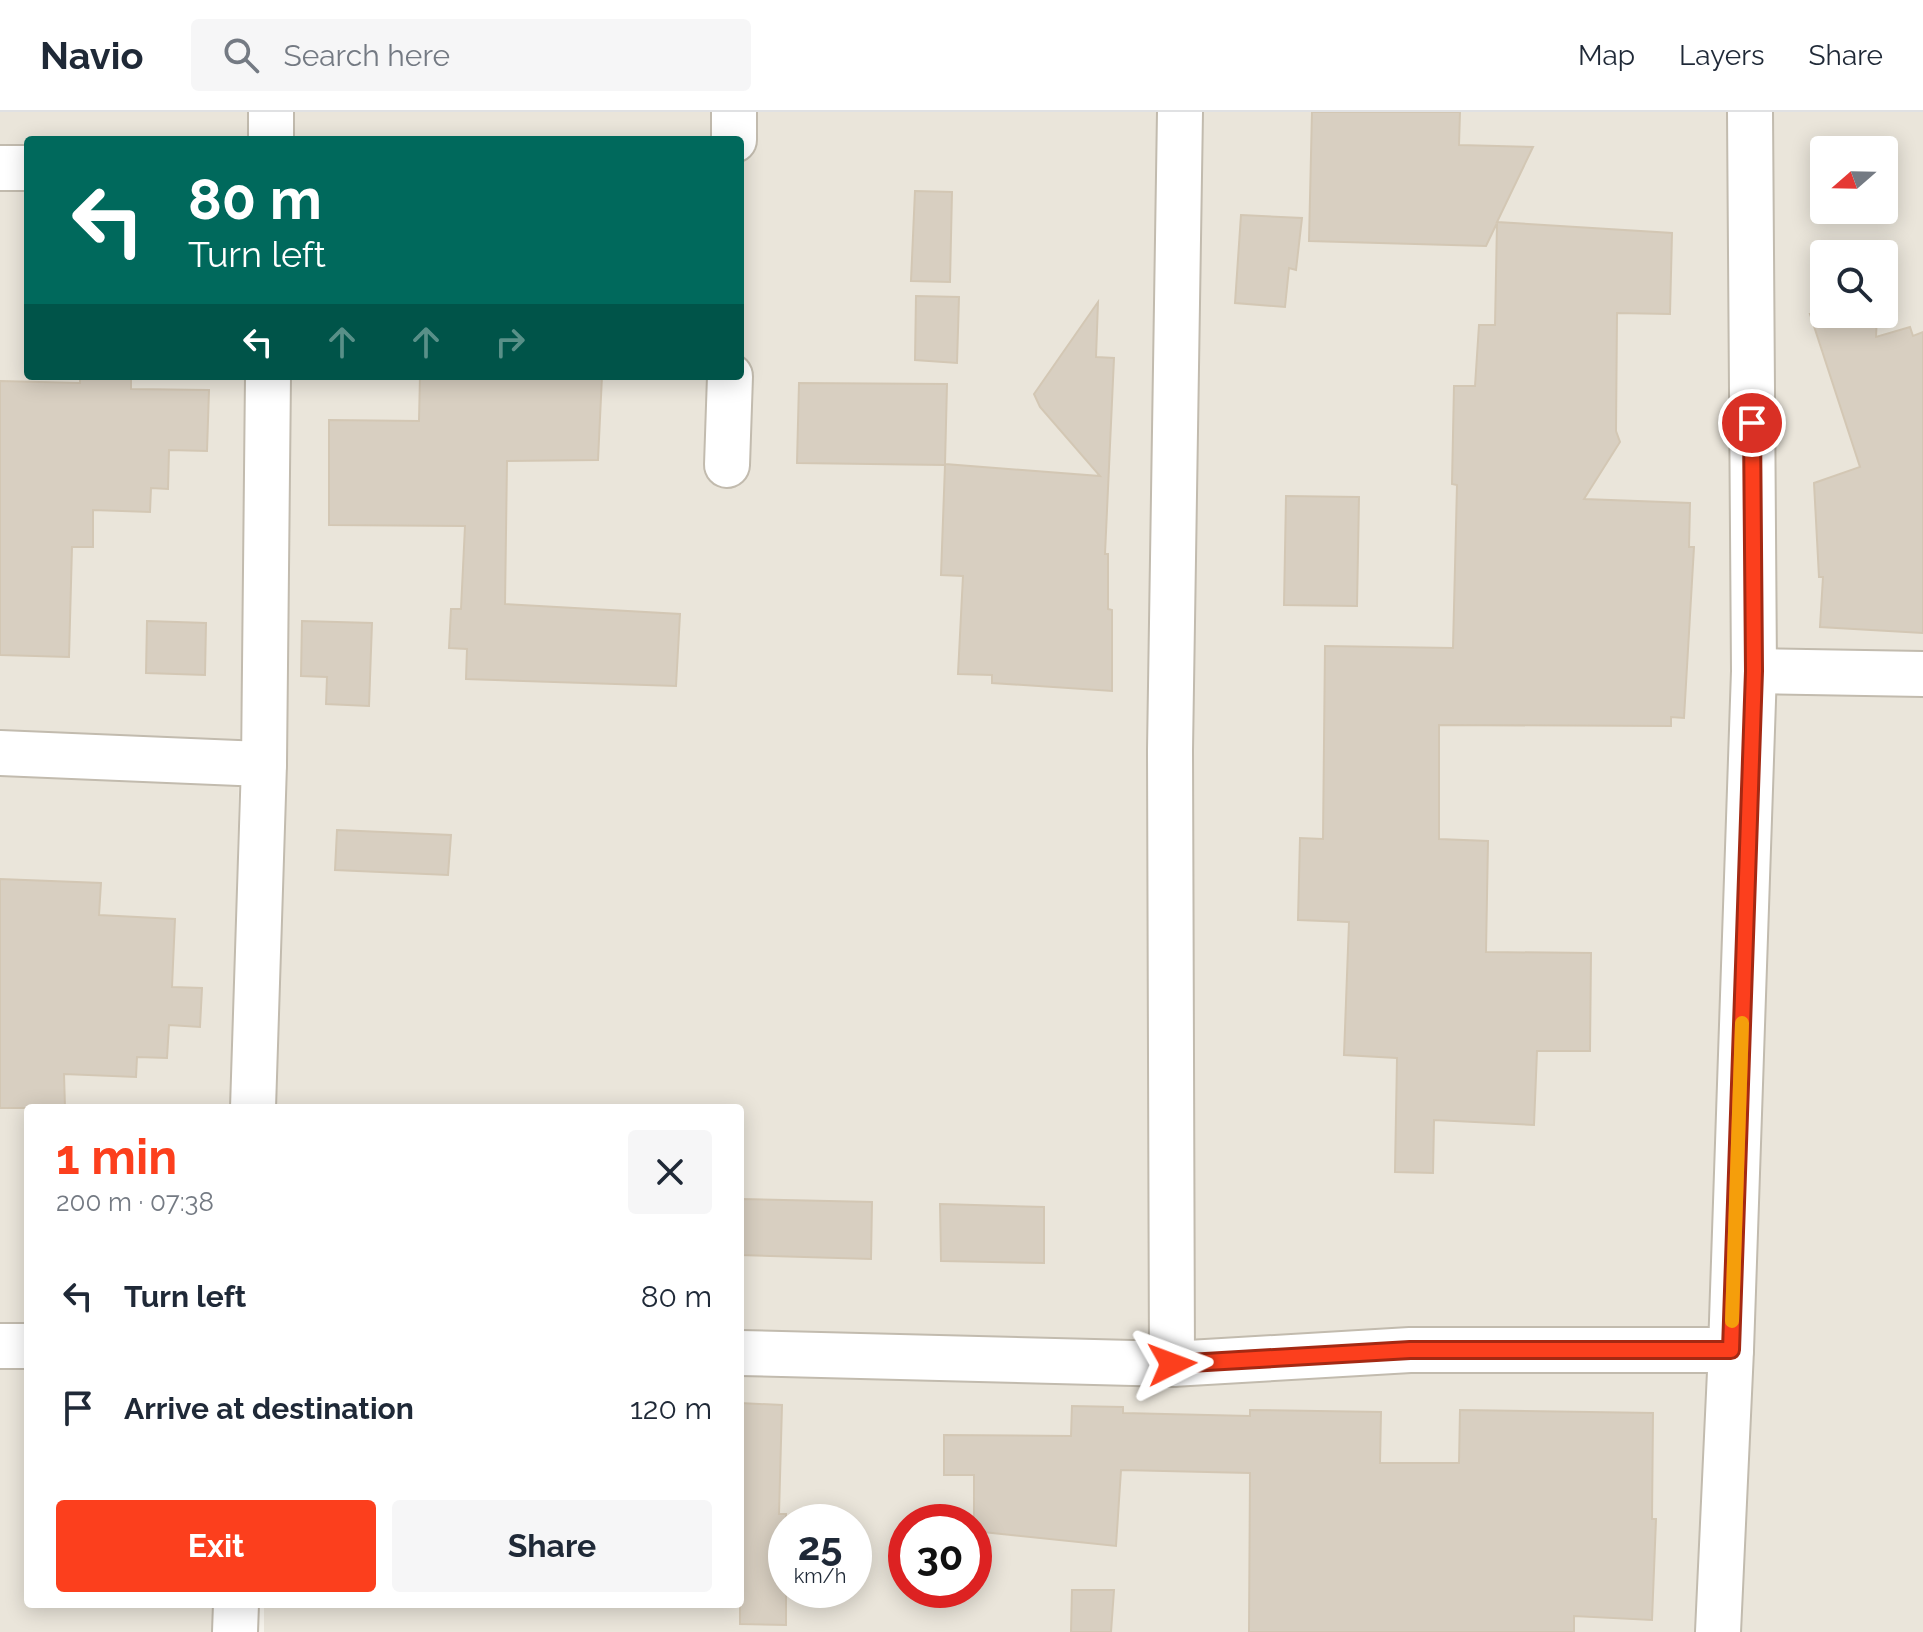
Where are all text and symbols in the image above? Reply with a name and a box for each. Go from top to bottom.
search box [191,19,751,91]
text: Navio [40,33,143,78]
icon: search [219,33,263,77]
text: Search here [283,38,450,73]
text: Map [1578,39,1635,72]
text: Layers [1679,39,1765,72]
text: Share [1809,39,1883,72]
north arrow [1810,136,1898,224]
map controls [1810,136,1898,328]
text: 80 m [188,166,322,232]
icon: left [56,168,160,272]
text: Turn left [188,233,326,275]
button: search [1810,240,1898,328]
icon: left [236,320,280,364]
icon: ahead [320,320,364,364]
icon: ahead [404,320,448,364]
icon: right [488,320,532,364]
pin [1718,389,1786,457]
icon: arrive [1730,401,1774,445]
text: 1 min [56,1129,177,1185]
button: close [628,1130,712,1214]
text: 200 m · 07:38 [56,1187,214,1217]
icon: left [56,1274,100,1318]
text: Turn left [124,1279,246,1314]
text: 80 m [641,1279,712,1314]
position arrow [1130,1322,1214,1406]
icon: arrive [56,1386,100,1430]
text: Arrive at destination [124,1391,414,1426]
text: 120 m [630,1391,712,1426]
button: Exit [56,1500,376,1592]
button: Share [392,1500,712,1592]
speed limit sign: 30 [888,1504,992,1608]
text: 25 [798,1522,842,1569]
text: km/h [794,1564,846,1588]

